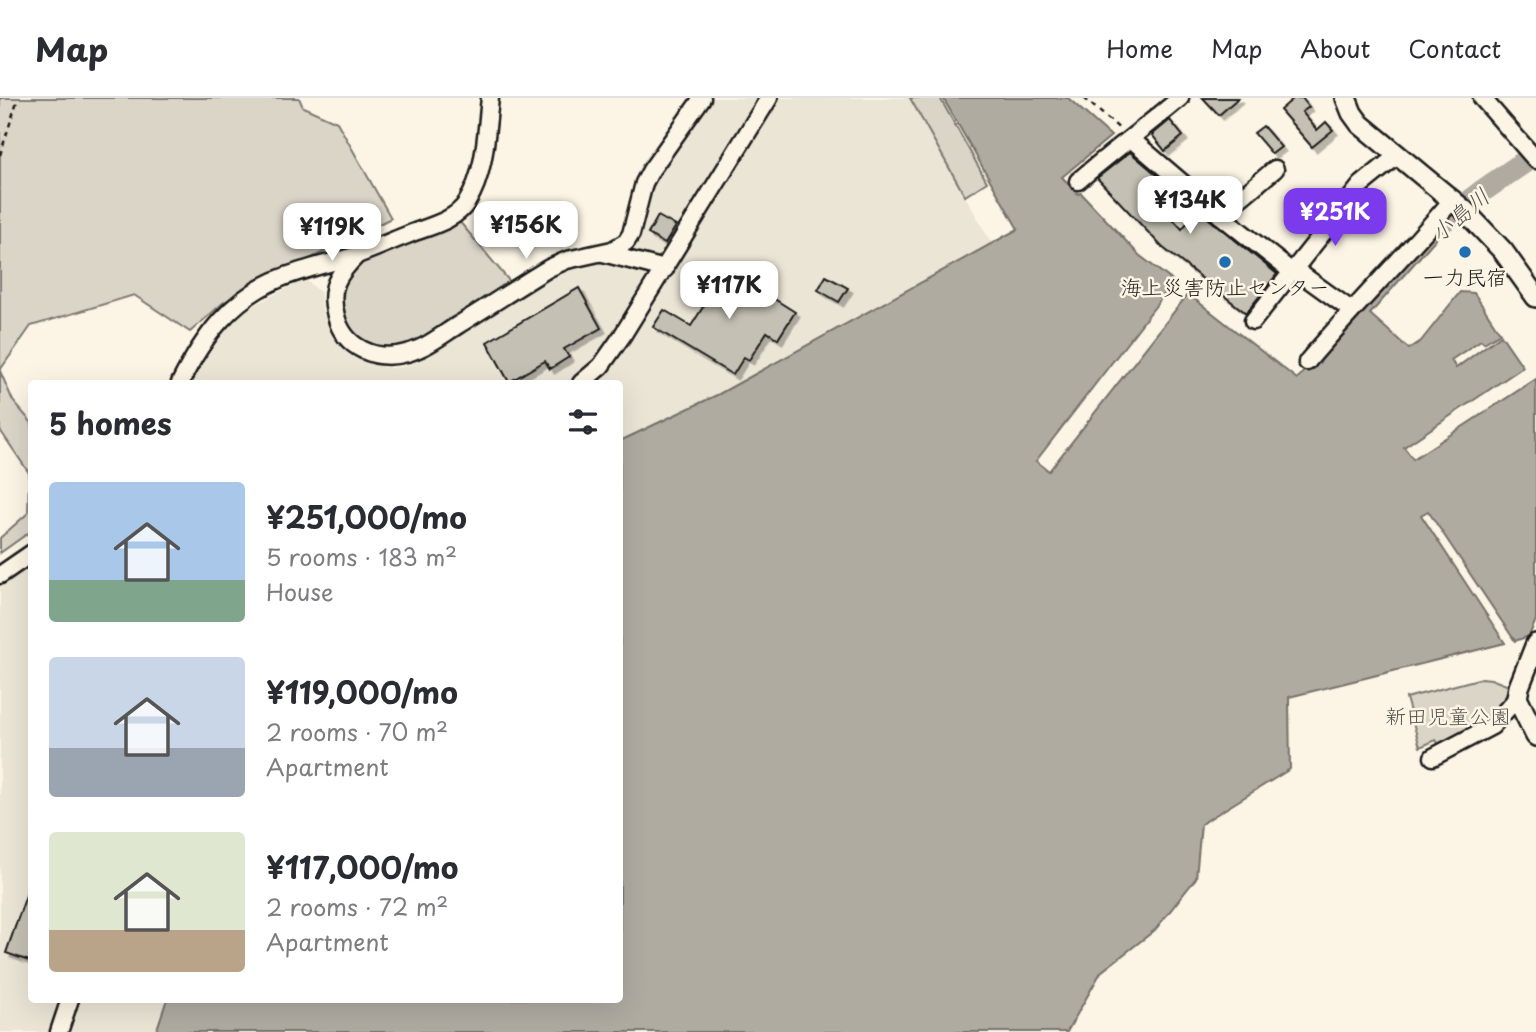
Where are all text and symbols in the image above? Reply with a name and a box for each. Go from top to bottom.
text: Map [35,23,108,73]
text: Home [1106,30,1173,66]
text: Map [1211,30,1262,66]
text: About [1300,30,1370,66]
text: Contact [1408,30,1501,66]
pin: ¥134K [1141,176,1239,236]
water label: 小島川 [1421,178,1497,250]
text: ¥134K [1154,181,1226,216]
pin: ¥251K [1286,188,1384,248]
text: ¥251K [1300,193,1370,228]
pin: ¥156K [477,202,575,261]
pin: ¥119K [283,204,381,263]
text: ¥156K [490,206,562,241]
text: ¥119K [299,208,365,243]
marker: 一力民宿 [1457,244,1473,260]
marker: 海上災害防止センター [1217,254,1233,270]
place label: 一力民宿 [1423,260,1507,292]
pin: ¥117K [680,262,778,321]
text: ¥117K [696,266,762,301]
place label: 海上災害防止センター [1120,270,1330,302]
text: 5 homes [49,400,172,445]
icon: filters [564,403,602,441]
text: ¥251,000/mo [266,494,467,539]
icon: home [105,510,189,594]
text: 5 rooms · 183 m² [266,539,457,574]
text: House [266,574,333,609]
text: ¥119,000/mo [266,669,458,714]
icon: home [105,685,189,769]
park label: 新田児童公園 [1385,699,1511,731]
text: 2 rooms · 70 m² [266,714,448,749]
text: Apartment [266,749,389,784]
text: ¥117,000/mo [266,844,459,889]
icon: home [105,860,189,944]
text: 2 rooms · 72 m² [266,889,448,924]
text: Apartment [266,924,389,959]

